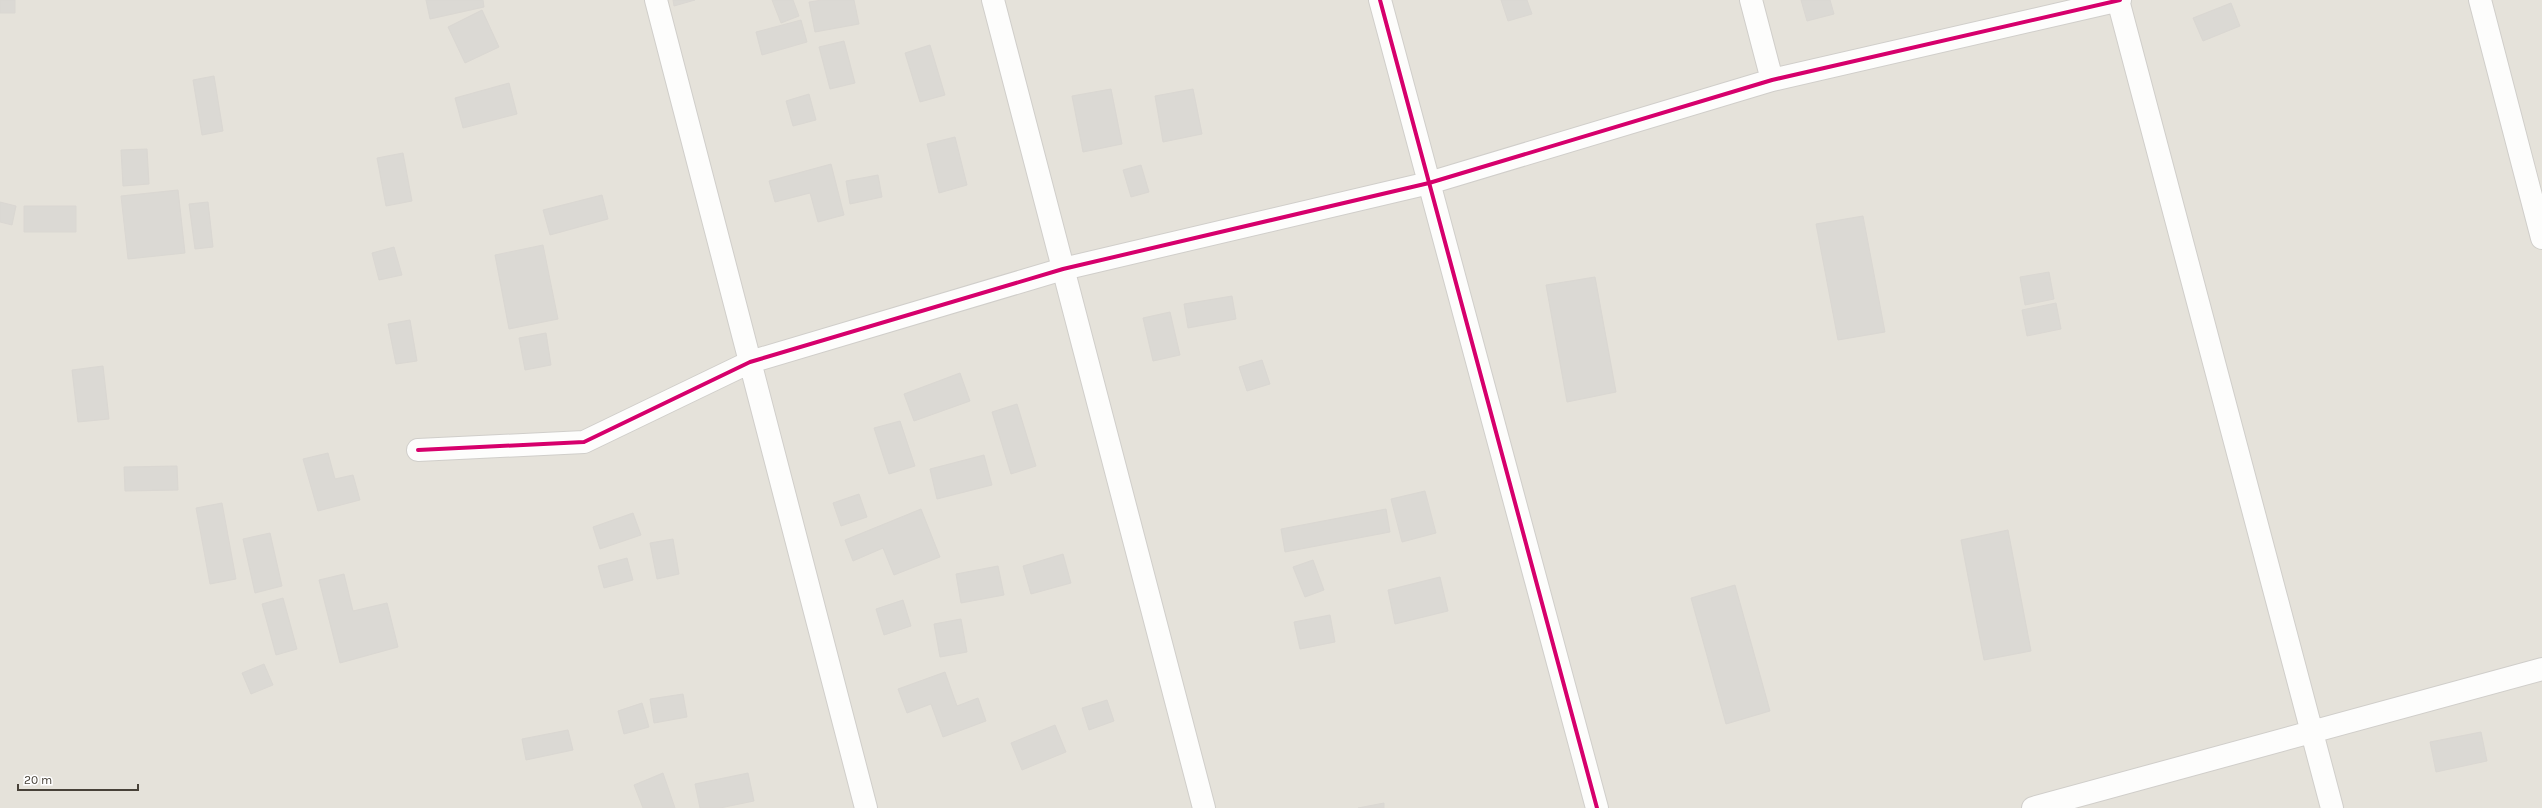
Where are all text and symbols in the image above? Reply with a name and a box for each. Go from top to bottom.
scale bar [18,766,138,792]
text: 20 m [24,773,52,787]

